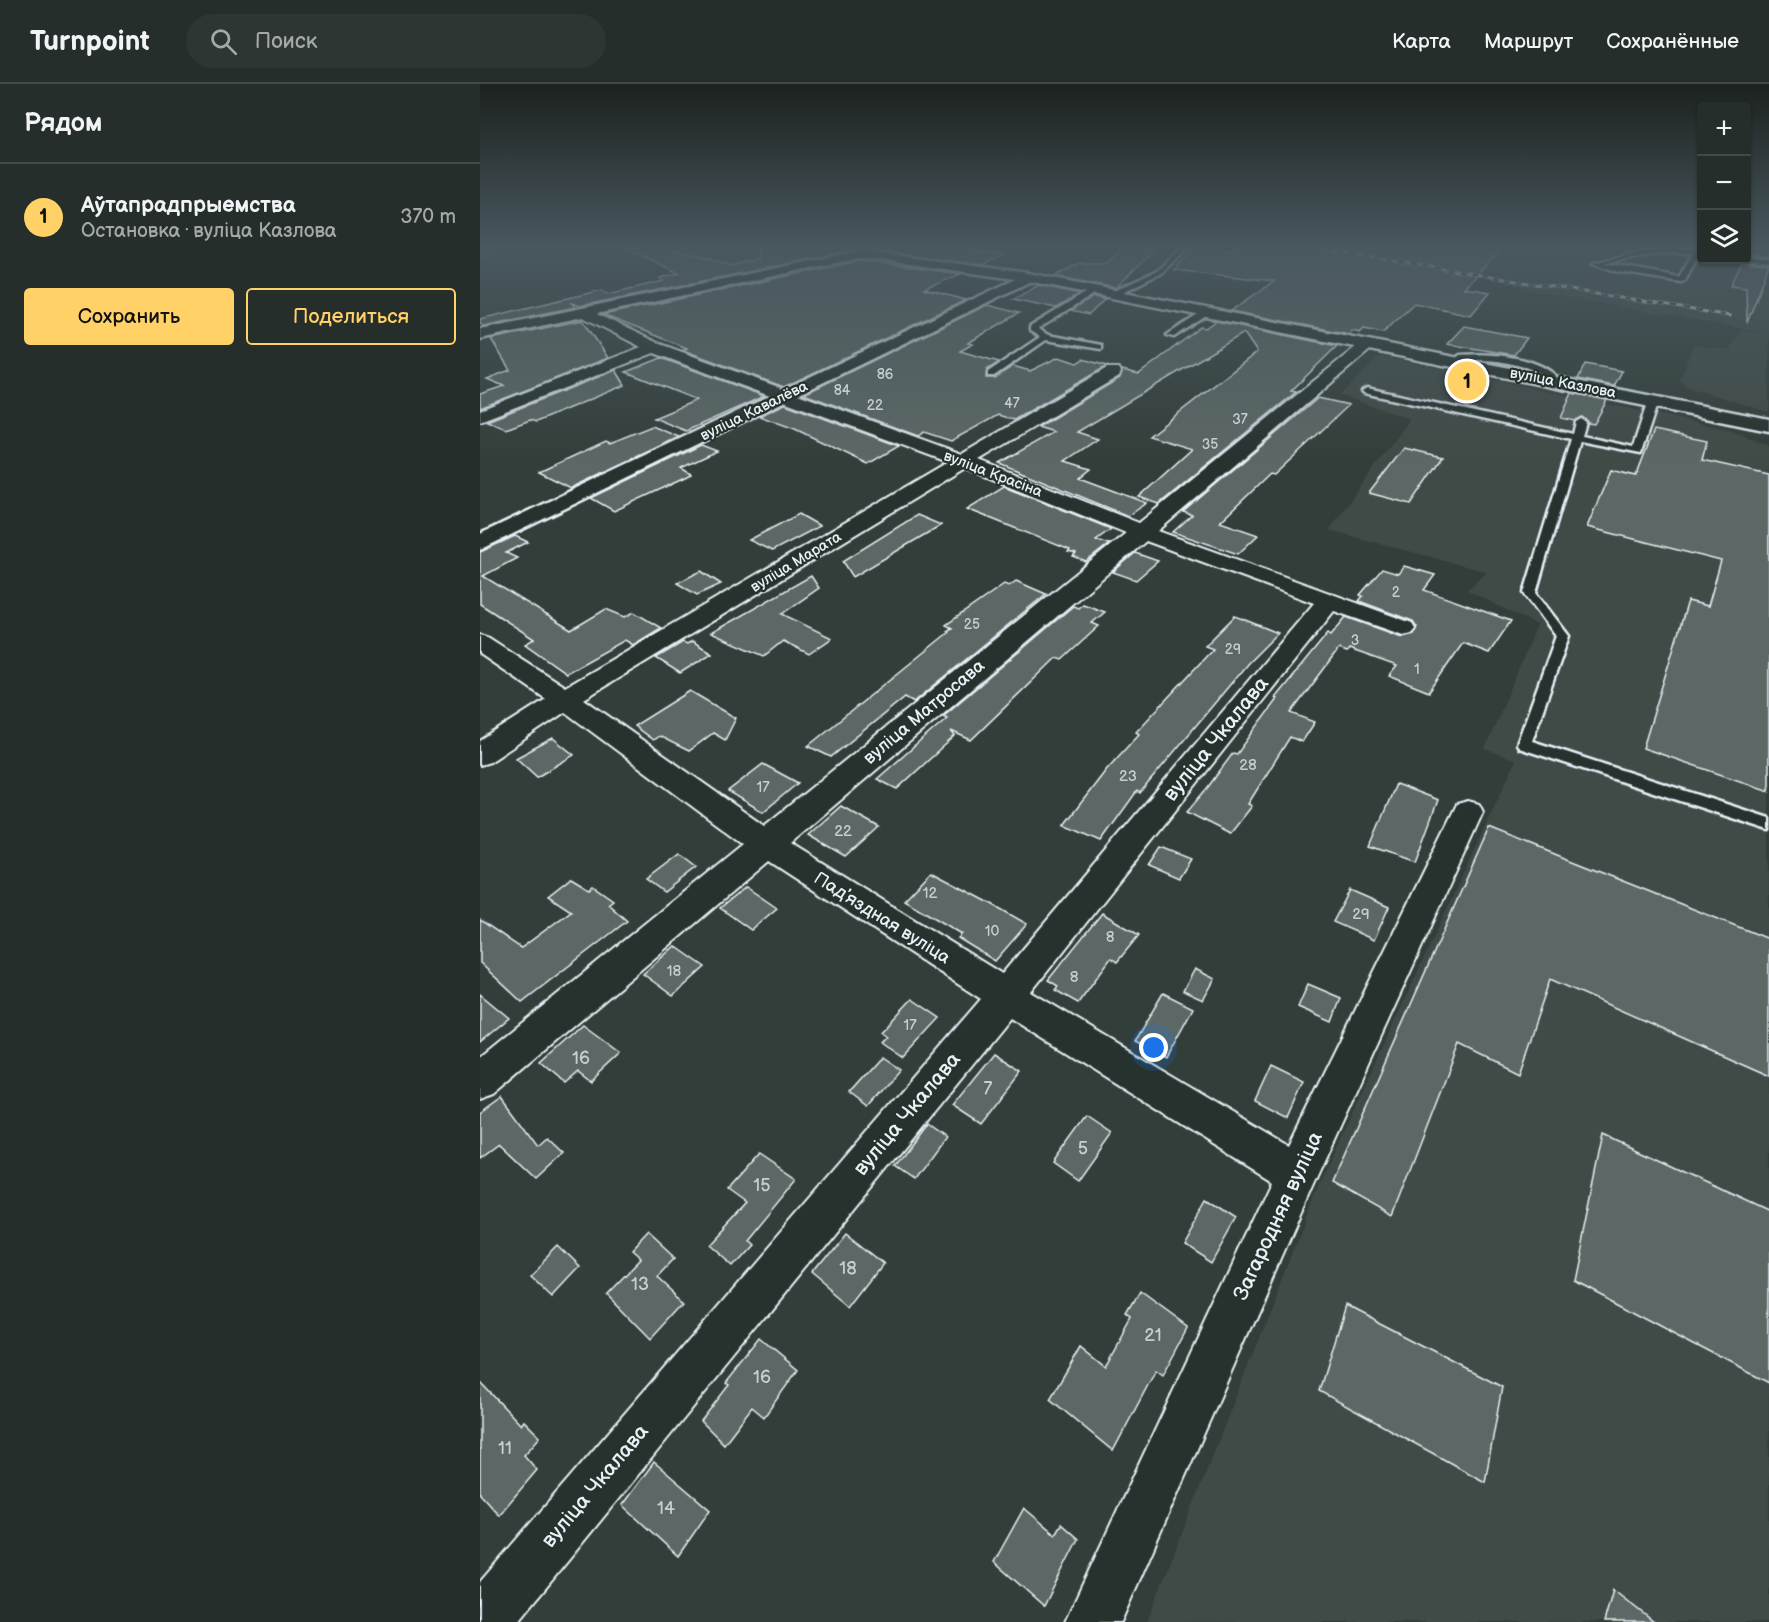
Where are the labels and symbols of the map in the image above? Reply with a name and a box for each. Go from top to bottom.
pin: 1 [1448,358,1486,404]
street label: вуліца Казлова [1508,363,1618,403]
house number: 86 [877,366,894,383]
street label: вуліца Кавалёва [697,377,811,445]
house number: 84 [834,382,851,399]
house number: 47 [1004,395,1020,412]
house number: 22 [867,397,884,414]
house number: 37 [1232,411,1248,428]
house number: 35 [1202,436,1218,453]
street label: вуліца Красіна [941,446,1045,502]
street label: вуліца Марата [747,527,845,597]
house number: 2 [1392,584,1401,601]
house number: 25 [964,616,980,633]
house number: 3 [1351,632,1359,649]
house number: 29 [1225,641,1241,658]
street label: вуліца Матросава [859,655,989,769]
house number: 1 [1414,660,1420,679]
street label: вуліца Чкалава [1158,671,1274,806]
house number: 28 [1239,756,1257,775]
house number: 23 [1119,767,1137,786]
house number: 17 [756,778,770,797]
house number: 22 [834,822,852,841]
street label: Падʼяздная вуліца [810,868,954,969]
house number: 12 [923,884,937,903]
house number: 29 [1352,905,1370,924]
house number: 10 [985,922,999,941]
house number: 8 [1106,928,1115,947]
house number: 18 [667,962,682,981]
house number: 8 [1070,968,1079,987]
house number: 17 [903,1016,917,1035]
your location [1139,1033,1168,1062]
street label: вуліца Чкалава [848,1047,966,1181]
house number: 16 [572,1048,590,1069]
house number: 7 [984,1078,993,1099]
street label: Загародняя вуліца [1228,1127,1328,1304]
house number: 5 [1078,1138,1088,1159]
house number: 15 [753,1175,771,1196]
house number: 18 [839,1258,857,1279]
house number: 13 [631,1274,649,1295]
house number: 21 [1144,1325,1162,1346]
house number: 16 [753,1367,771,1388]
street label: вуліца Чкалава [536,1419,654,1553]
house number: 11 [498,1438,512,1459]
house number: 14 [657,1498,675,1519]

